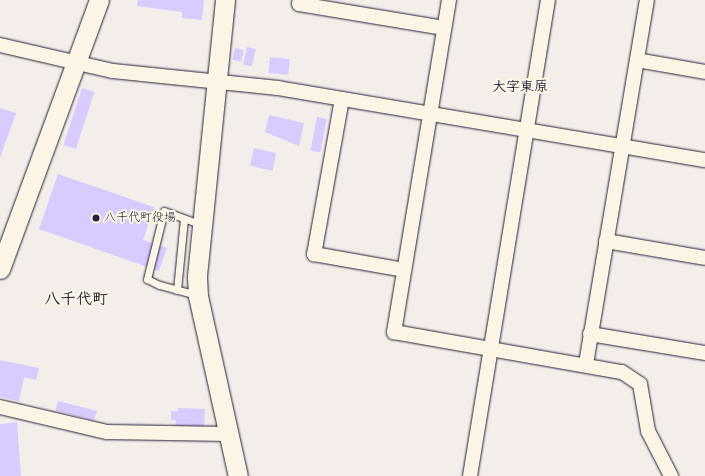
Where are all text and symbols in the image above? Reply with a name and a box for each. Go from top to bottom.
district label: 大字東原 [492,79,548,95]
place label: 八千代町役場 [104,211,176,225]
marker: 八千代町役場 [91,213,101,223]
district label: 八千代町 [44,289,108,309]

